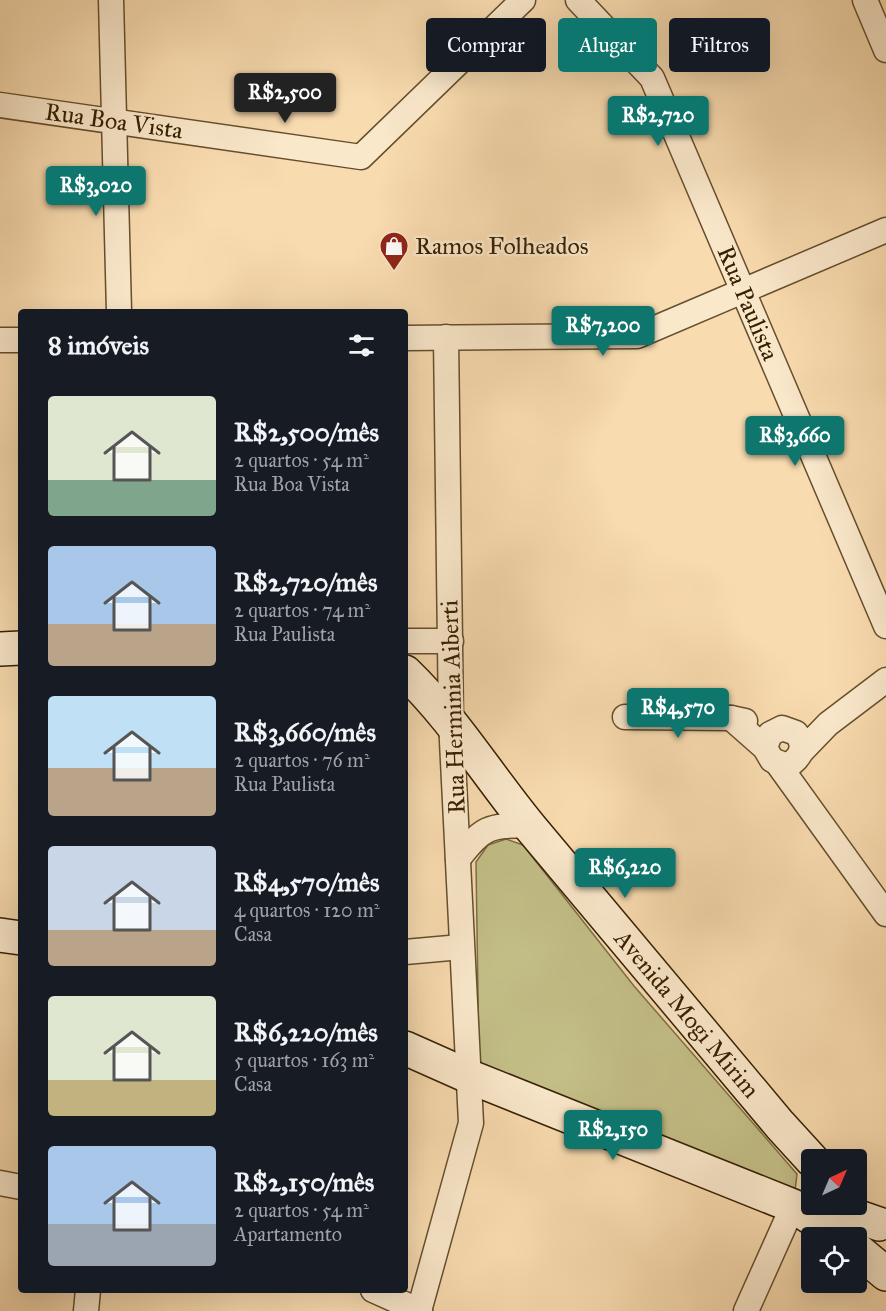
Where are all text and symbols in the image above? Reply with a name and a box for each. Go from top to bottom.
chip: Comprar [426,18,546,72]
chip: Alugar [558,18,657,72]
chip: Filtros [669,18,770,72]
pin: R$2,500 [230,73,340,124]
text: R$2,500 [248,80,322,104]
street label: Rua Boa Vista [43,96,186,146]
pin: R$2,720 [603,96,713,147]
text: R$2,720 [622,103,694,127]
pin: R$3,020 [41,166,151,217]
text: R$3,020 [60,173,132,197]
shop icon: Ramos Folheados [378,230,410,272]
place label: Ramos Folheados [415,231,589,261]
street label: Rua Paulista [710,241,786,366]
pin: R$7,200 [548,306,658,357]
text: R$7,200 [566,313,640,337]
text: 8 imóveis [48,329,149,361]
icon: filters [345,329,378,362]
text: R$2,500/mês [234,416,379,448]
pin: R$3,660 [740,416,850,467]
icon: home [96,420,168,492]
text: R$3,660 [759,423,831,447]
text: 2 quartos · 54 m² [234,448,369,472]
text: Rua Boa Vista [234,472,350,496]
text: R$2,720/mês [234,566,377,598]
icon: home [96,570,168,642]
text: 2 quartos · 74 m² [234,598,370,622]
street label: Rua Herminia Aiberti [434,599,472,815]
text: Rua Paulista [234,622,335,646]
pin: R$4,570 [623,688,733,739]
text: R$4,570 [641,695,715,719]
text: R$3,660/mês [234,716,376,748]
icon: home [96,720,168,792]
text: 2 quartos · 76 m² [234,748,370,772]
text: Rua Paulista [234,772,335,796]
pin: R$6,220 [570,848,680,899]
text: R$6,220 [589,855,661,879]
text: R$4,570/mês [234,866,379,898]
icon: home [96,870,168,942]
text: 4 quartos · 120 m² [234,898,380,922]
text: Casa [234,922,272,946]
street label: Avenida Mogi Mirim [607,923,766,1104]
text: R$6,220/mês [234,1016,378,1048]
icon: home [96,1020,168,1092]
text: 5 quartos · 163 m² [234,1048,374,1072]
text: Casa [234,1072,272,1096]
pin: R$2,150 [558,1110,668,1161]
text: R$2,150 [578,1117,648,1141]
north arrow [801,1149,867,1215]
map controls [801,1149,867,1293]
text: R$2,150/mês [234,1166,374,1198]
icon: home [96,1170,168,1242]
text: 2 quartos · 54 m² [234,1198,369,1222]
text: Apartamento [234,1222,342,1246]
button: locate [801,1227,867,1293]

